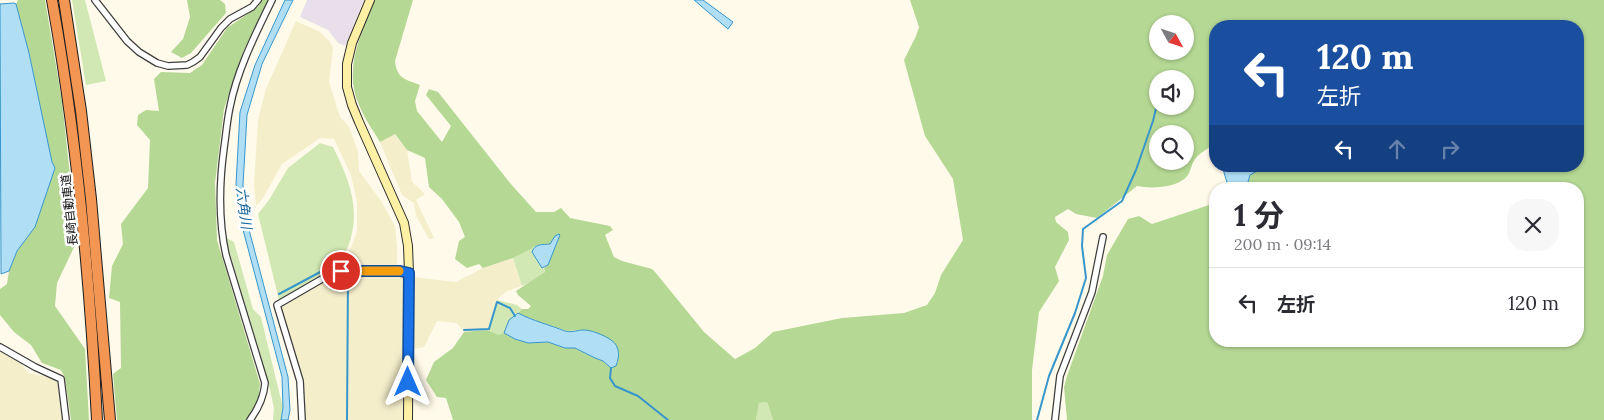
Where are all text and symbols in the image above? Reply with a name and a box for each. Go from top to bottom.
north arrow [1149,15,1194,60]
map controls [1149,15,1194,170]
text: 120 m [1317,34,1414,79]
icon: left [1234,40,1299,105]
button: sound [1149,70,1194,115]
text: 左折 [1317,82,1361,110]
button: search [1149,125,1194,170]
icon: left [1330,135,1358,163]
icon: ahead [1383,135,1411,163]
icon: right [1436,135,1464,163]
street label: 長崎自動車道 [58,173,80,247]
water label: 六角川 [232,186,256,232]
text: 1 分 [1234,196,1284,234]
button: close [1507,199,1559,251]
text: 200 m · 09:14 [1234,234,1331,254]
pin [320,250,362,292]
icon: arrive [327,257,355,285]
icon: left [1234,289,1262,317]
text: 120 m [1508,291,1559,315]
text: 左折 [1277,292,1315,316]
position arrow [381,355,433,407]

